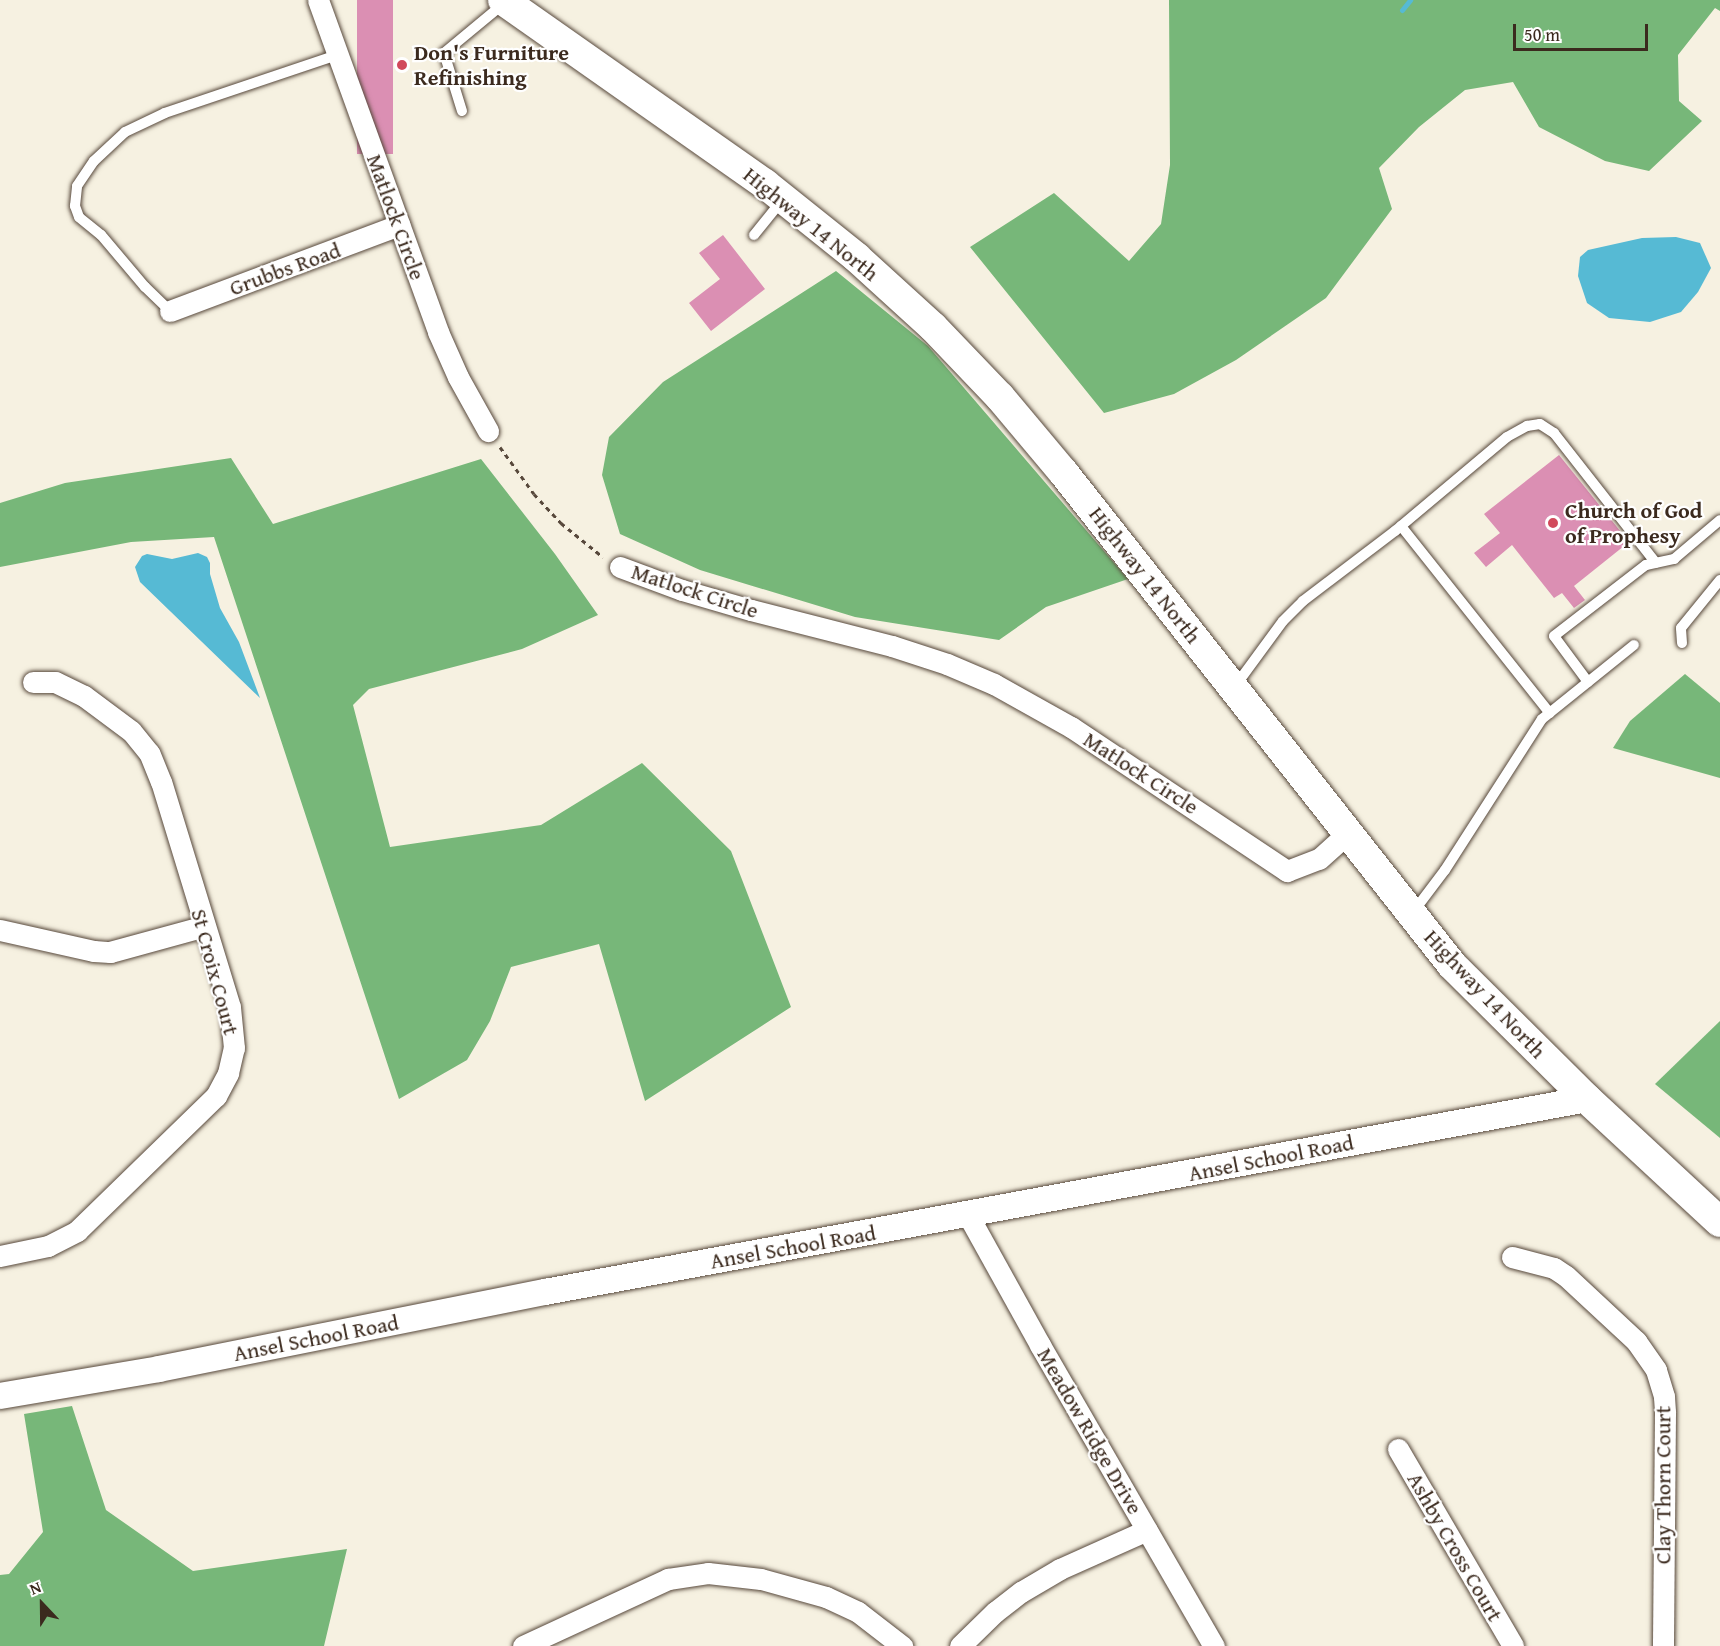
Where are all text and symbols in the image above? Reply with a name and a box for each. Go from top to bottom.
scale bar [1516,12,1651,50]
text: 50 m [1524,21,1560,48]
place label: Don's Furniture Refinishing [414,39,569,90]
marker: Don's Furniture Refinishing [395,58,409,72]
street label: Matlock Circle [361,151,431,283]
street label: Highway 14 North [738,161,884,287]
street label: Grubbs Road [226,237,344,301]
place label: Church of God of Prophesy [1565,497,1702,548]
street label: Highway 14 North [1083,501,1207,649]
marker: Church of God of Prophesy [1546,516,1560,530]
street label: Matlock Circle [628,558,762,624]
street label: Matlock Circle [1079,726,1203,820]
street label: St Croix Court [186,906,244,1038]
street label: Highway 14 North [1419,924,1551,1064]
street label: Ansel School Road [1186,1129,1356,1187]
street label: Ansel School Road [708,1219,878,1275]
street label: Ansel School Road [231,1309,401,1367]
street label: Meadow Ridge Drive [1032,1343,1148,1519]
street label: Clay Thorn Court [1650,1406,1676,1564]
street label: Ashby Cross Court [1402,1468,1508,1626]
north arrow [12,1574,72,1634]
text: N [26,1574,45,1600]

